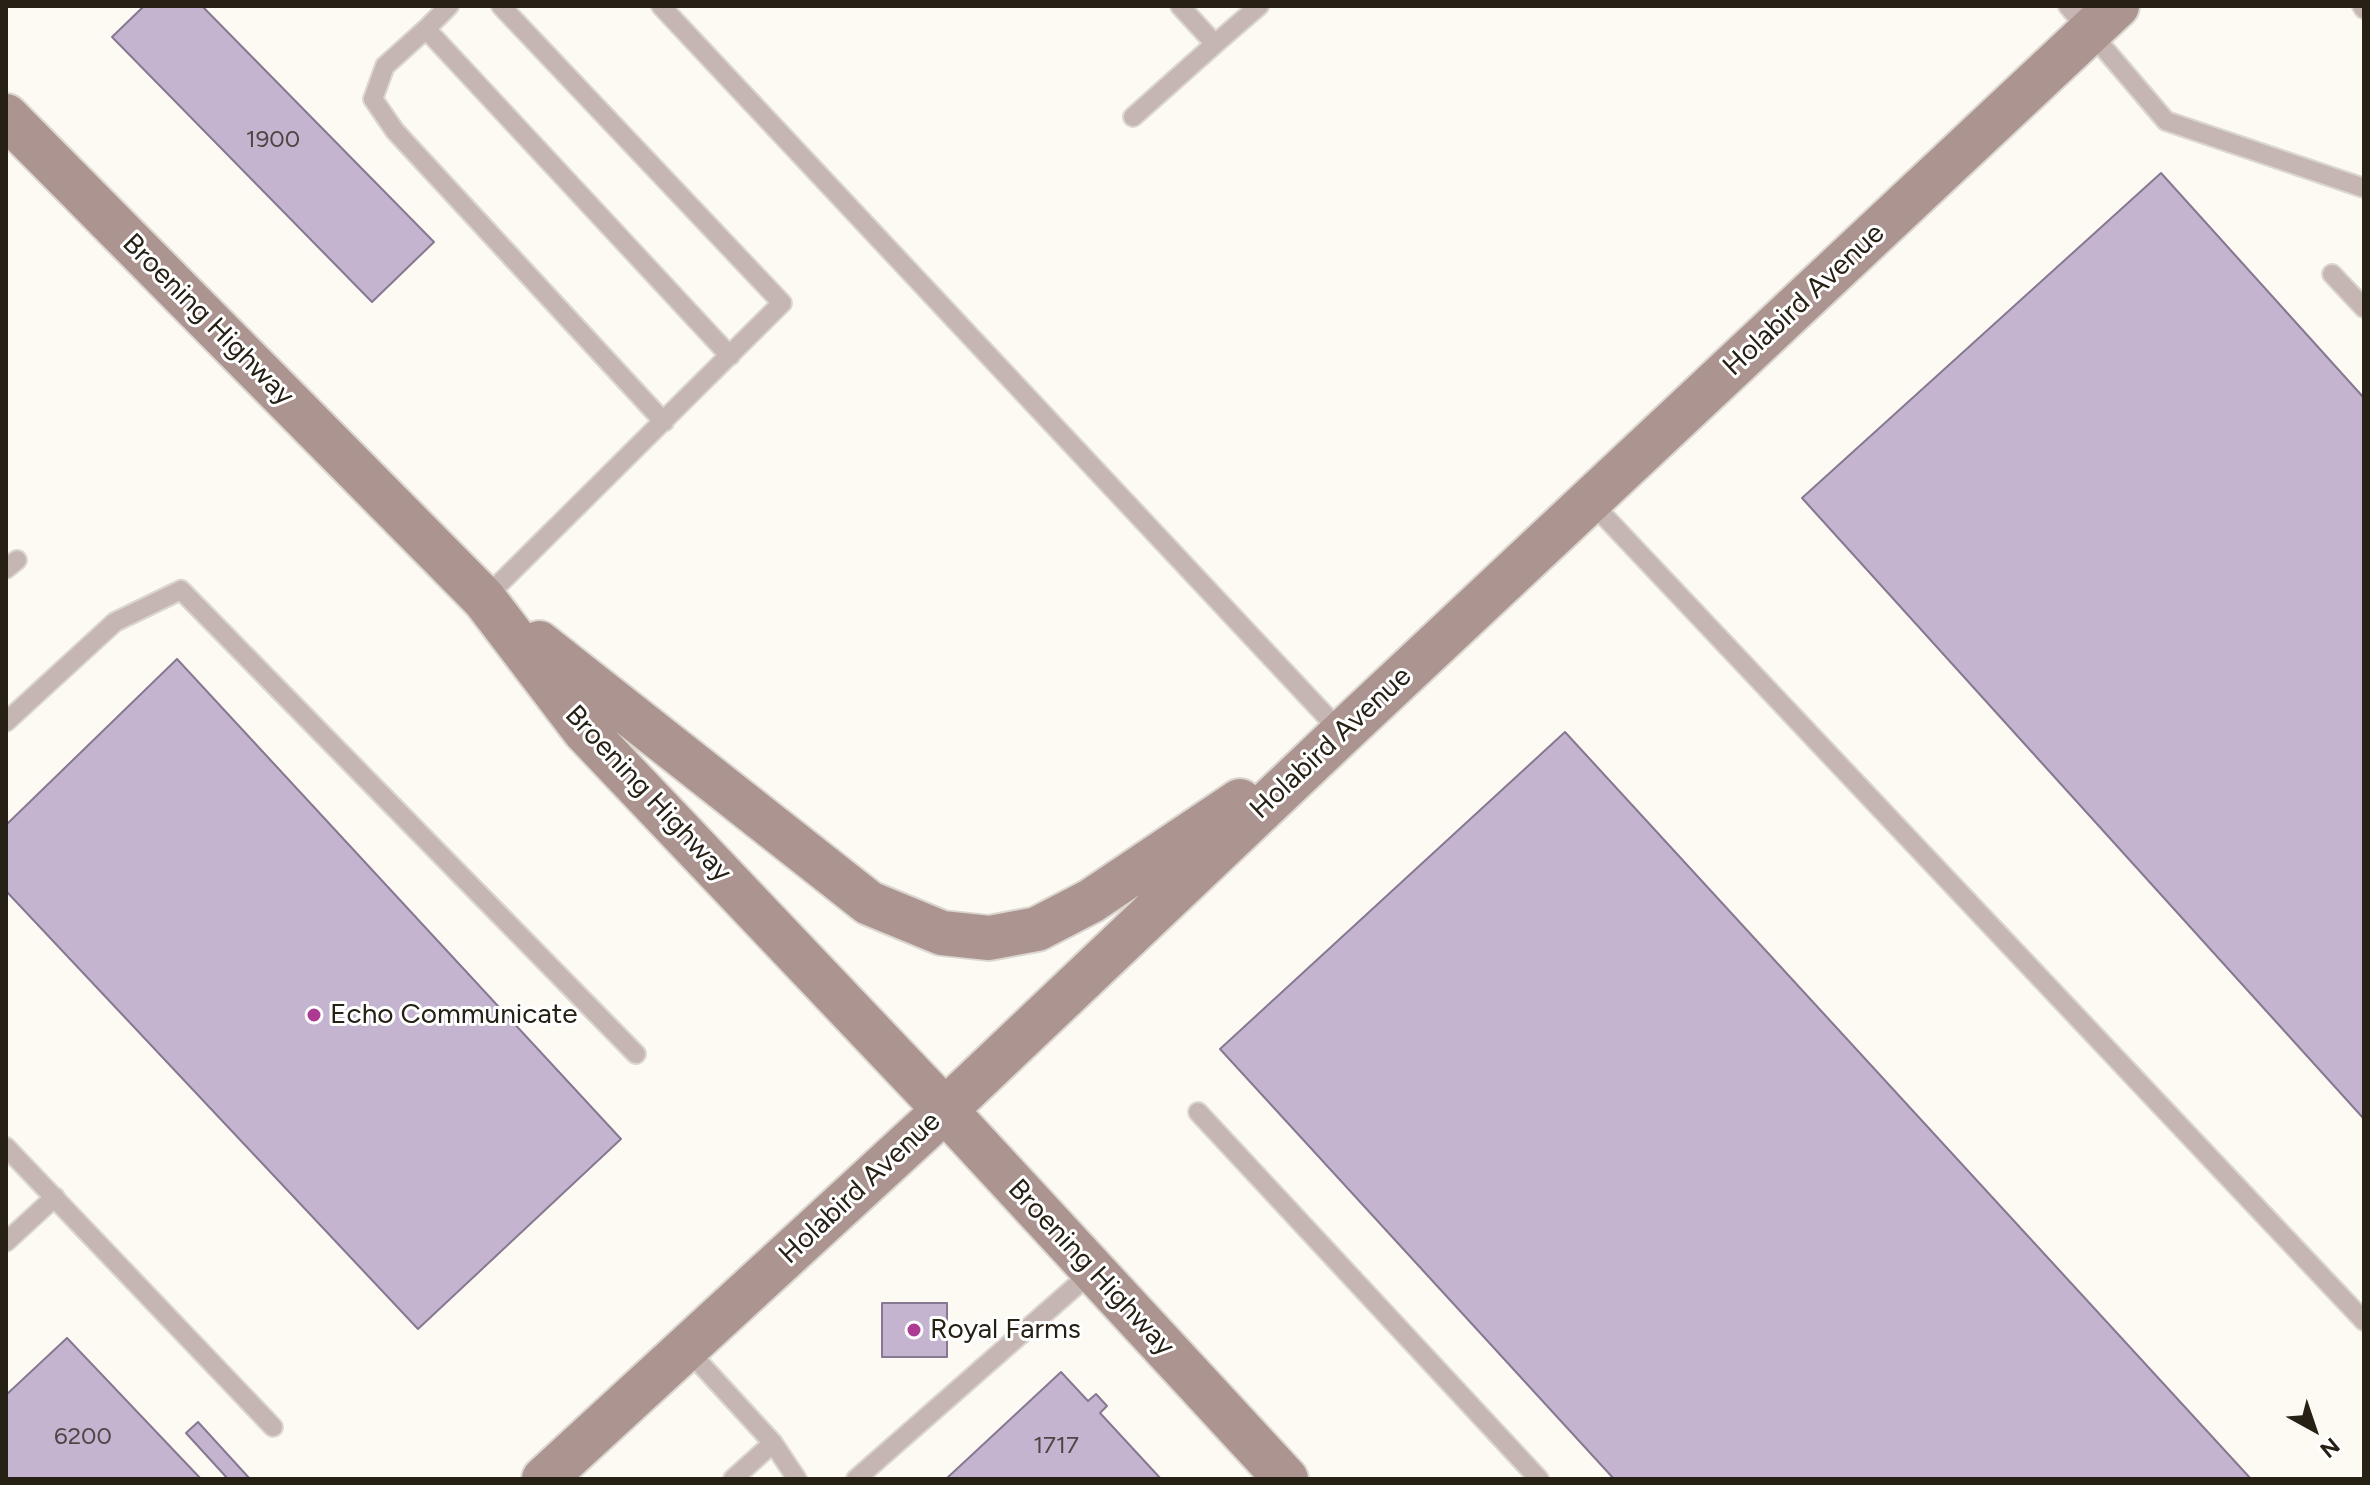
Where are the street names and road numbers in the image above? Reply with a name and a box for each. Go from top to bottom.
street label: Holabird Avenue [1716,217,1892,383]
street label: Broening Highway [115,227,301,413]
street label: Holabird Avenue [1243,660,1419,826]
street label: Broening Highway [558,699,738,889]
street label: Holabird Avenue [772,1105,948,1271]
street label: Broening Highway [1001,1173,1181,1363]

